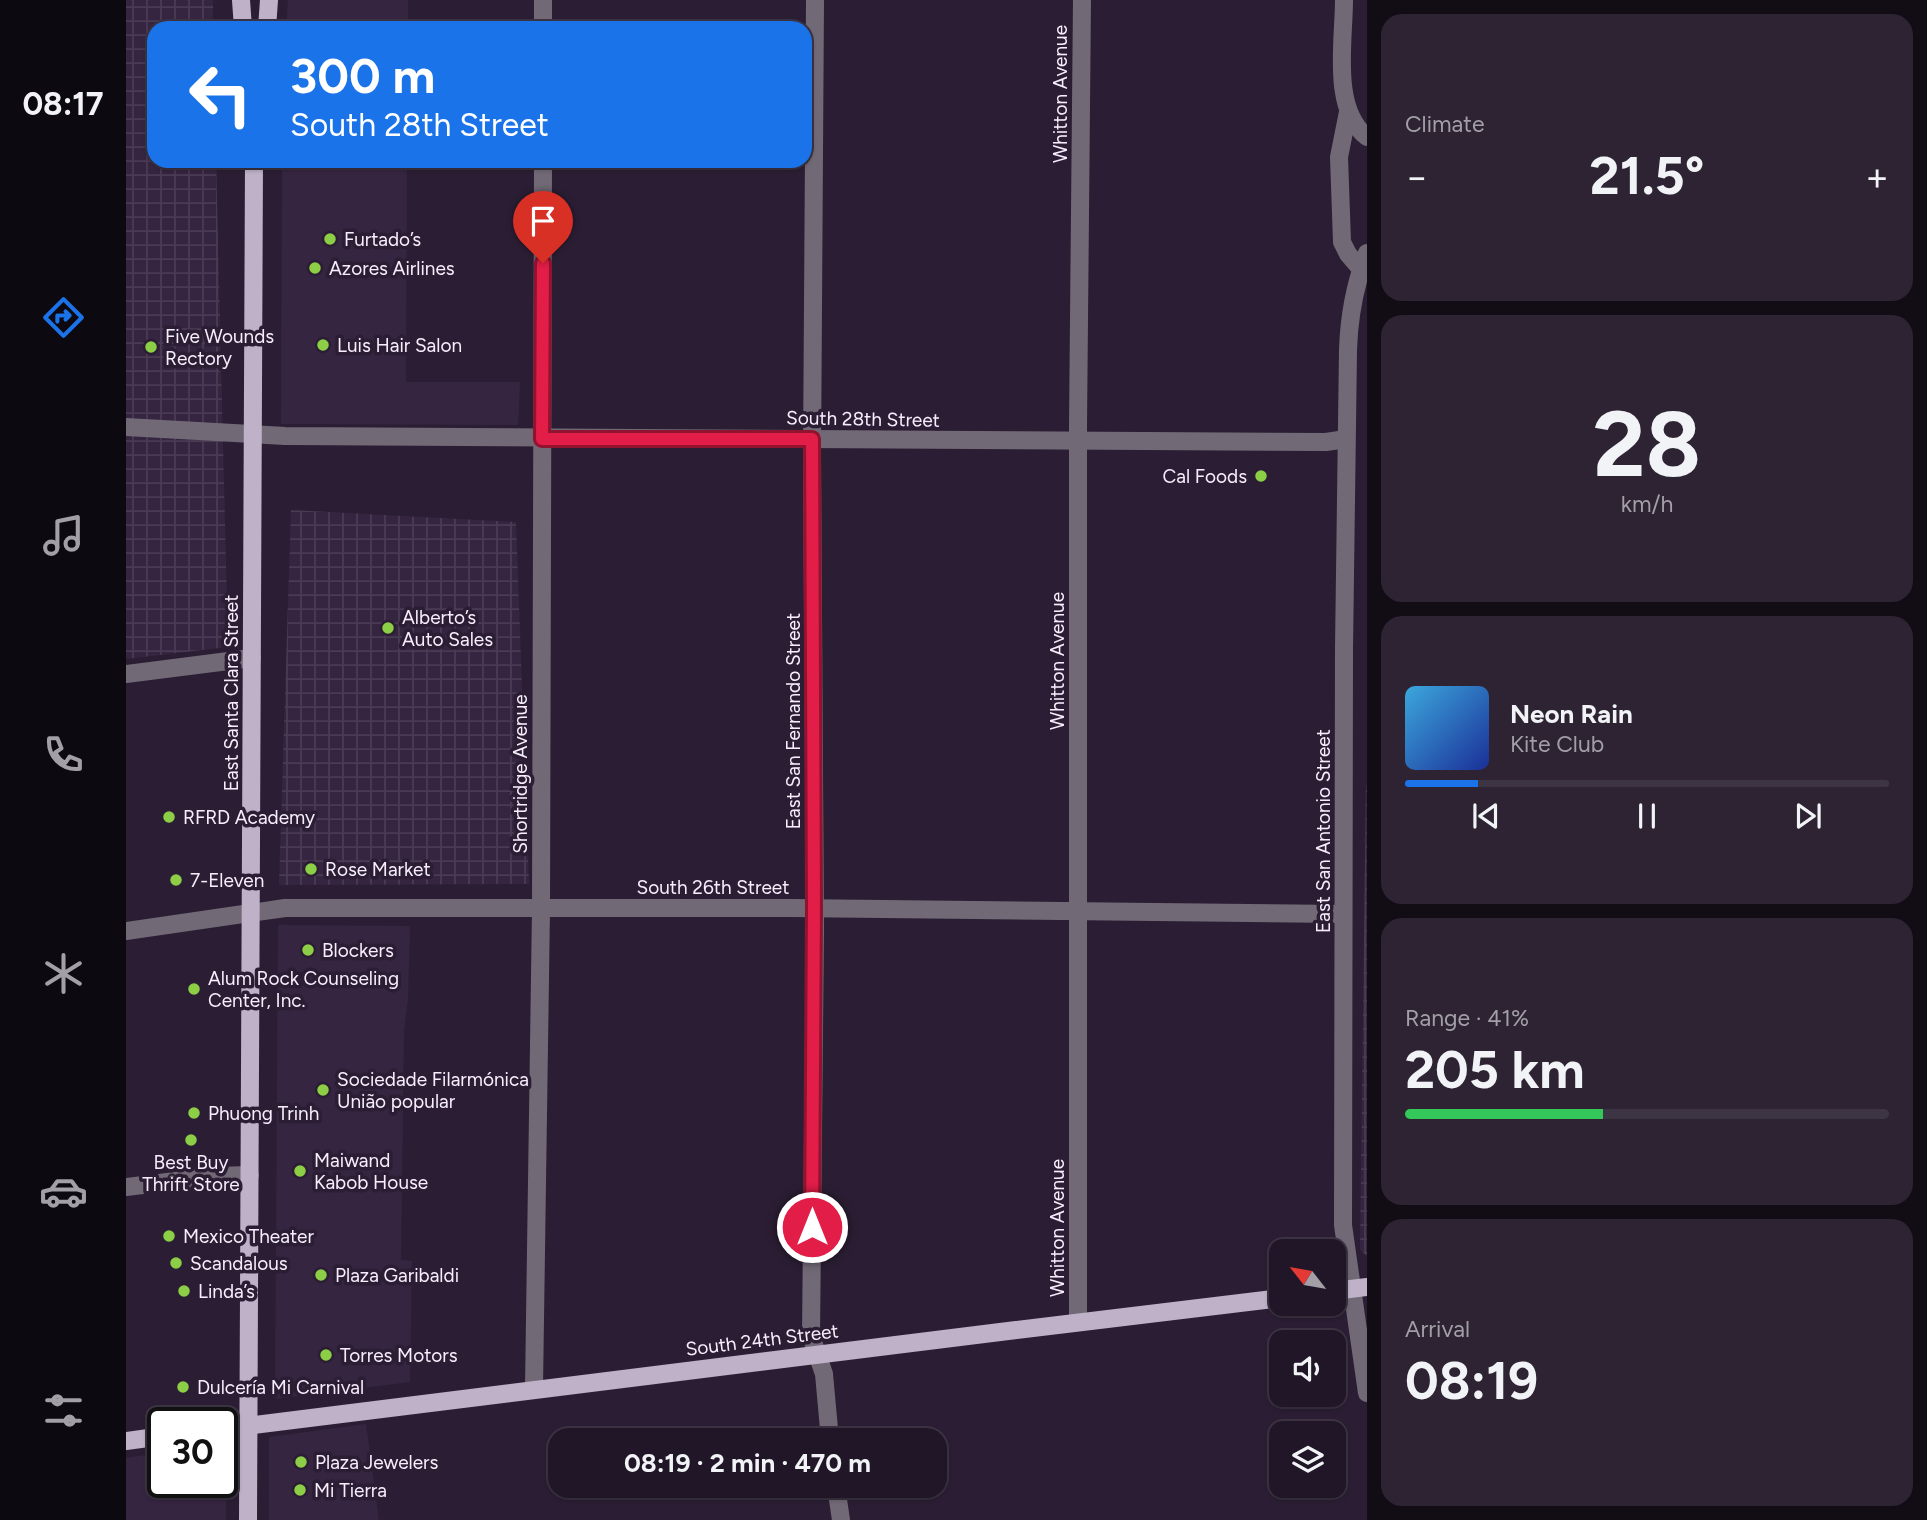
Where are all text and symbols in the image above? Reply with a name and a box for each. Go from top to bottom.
street label: Whitton Avenue [1049,25,1072,163]
text: 300 m [290,46,435,105]
icon: left [175,49,266,140]
text: 08:17 [22,85,104,123]
text: South 28th Street [290,106,549,144]
text: Climate [1405,110,1484,138]
text: 21.5° [1590,145,1704,207]
text: − [1405,154,1429,200]
text: + [1865,154,1889,200]
pin [513,191,573,263]
icon: arrive [524,202,562,240]
place label: Furtado’s [344,228,421,251]
marker: Furtado’s [322,231,338,247]
place label: Azores Airlines [329,257,455,280]
marker: Azores Airlines [307,260,323,276]
icon: directions [39,293,88,342]
place label: Five Wounds Rectory [165,325,274,370]
place label: Luis Hair Salon [337,334,462,357]
marker: Luis Hair Salon [315,337,331,353]
marker: Five Wounds Rectory [143,339,159,355]
text: 28 [1593,390,1701,499]
street label: South 28th Street [786,406,940,432]
place label: Cal Foods [1163,465,1247,488]
marker: Cal Foods [1253,468,1269,484]
text: km/h [1621,490,1673,518]
icon: music [39,511,88,560]
street label: Whitton Avenue [1046,592,1069,730]
street label: East Santa Clara Street [220,595,243,791]
place label: Alberto’s Auto Sales [402,606,493,651]
street label: East San Fernando Street [782,613,805,829]
marker: Alberto’s Auto Sales [380,620,396,636]
street label: Shortridge Avenue [509,694,532,854]
text: Neon Rain [1510,698,1633,730]
street label: East San Antonio Street [1312,729,1335,933]
icon: phone [39,730,88,779]
text: Kite Club [1510,730,1604,758]
icon: previous [1467,797,1505,835]
icon: pause [1628,797,1666,835]
icon: next [1789,797,1827,835]
place label: RFRD Academy [183,806,315,829]
marker: RFRD Academy [161,809,177,825]
place label: Rose Market [325,858,431,881]
marker: Rose Market [303,861,319,877]
place label: 7-Eleven [190,869,264,892]
marker: 7-Eleven [168,872,184,888]
street label: South 26th Street [637,876,789,899]
place label: Blockers [322,939,394,962]
marker: Blockers [300,942,316,958]
icon: climate [39,949,88,998]
place label: Alum Rock Counseling Center, Inc. [208,967,399,1012]
marker: Alum Rock Counseling Center, Inc. [186,981,202,997]
text: Range · 41% [1405,1004,1529,1032]
text: 205 km [1405,1039,1585,1101]
place label: Sociedade Filarmónica União popular [337,1068,529,1113]
marker: Sociedade Filarmónica União popular [315,1082,331,1098]
place label: Phuong Trinh [208,1102,319,1125]
marker: Phuong Trinh [186,1105,202,1121]
marker: Best Buy Thrift Store [183,1132,199,1148]
place label: Maiwand Kabob House [314,1149,428,1194]
place label: Best Buy Thrift Store [142,1151,240,1196]
street label: Whitton Avenue [1046,1159,1069,1297]
marker: Maiwand Kabob House [292,1163,308,1179]
icon: car [39,1167,88,1216]
position arrow [775,1190,849,1264]
place label: Mexico Theater [183,1225,314,1248]
marker: Mexico Theater [161,1228,177,1244]
north arrow [1269,1239,1346,1316]
map controls [1269,1239,1346,1498]
place label: Scandalous [190,1252,288,1275]
marker: Scandalous [168,1255,184,1271]
place label: Plaza Garibaldi [335,1264,459,1287]
marker: Plaza Garibaldi [313,1267,329,1283]
place label: Linda’s [198,1280,255,1303]
marker: Linda’s [176,1283,192,1299]
text: Arrival [1405,1315,1470,1343]
street label: South 24th Street [684,1319,840,1361]
button: sound [1269,1330,1346,1407]
place label: Torres Motors [340,1344,458,1367]
marker: Torres Motors [318,1347,334,1363]
text: 08:19 [1405,1350,1538,1412]
place label: Dulcería Mi Carnival [197,1376,364,1399]
marker: Dulcería Mi Carnival [175,1379,191,1395]
icon: filters [39,1386,88,1435]
speed limit sign: 30 [147,1407,238,1498]
button: layers [1269,1421,1346,1498]
text: 08:19 · 2 min · 470 m [624,1447,871,1479]
place label: Plaza Jewelers [315,1451,439,1474]
marker: Plaza Jewelers [293,1454,309,1470]
place label: Mi Tierra [314,1479,387,1502]
marker: Mi Tierra [292,1482,308,1498]

